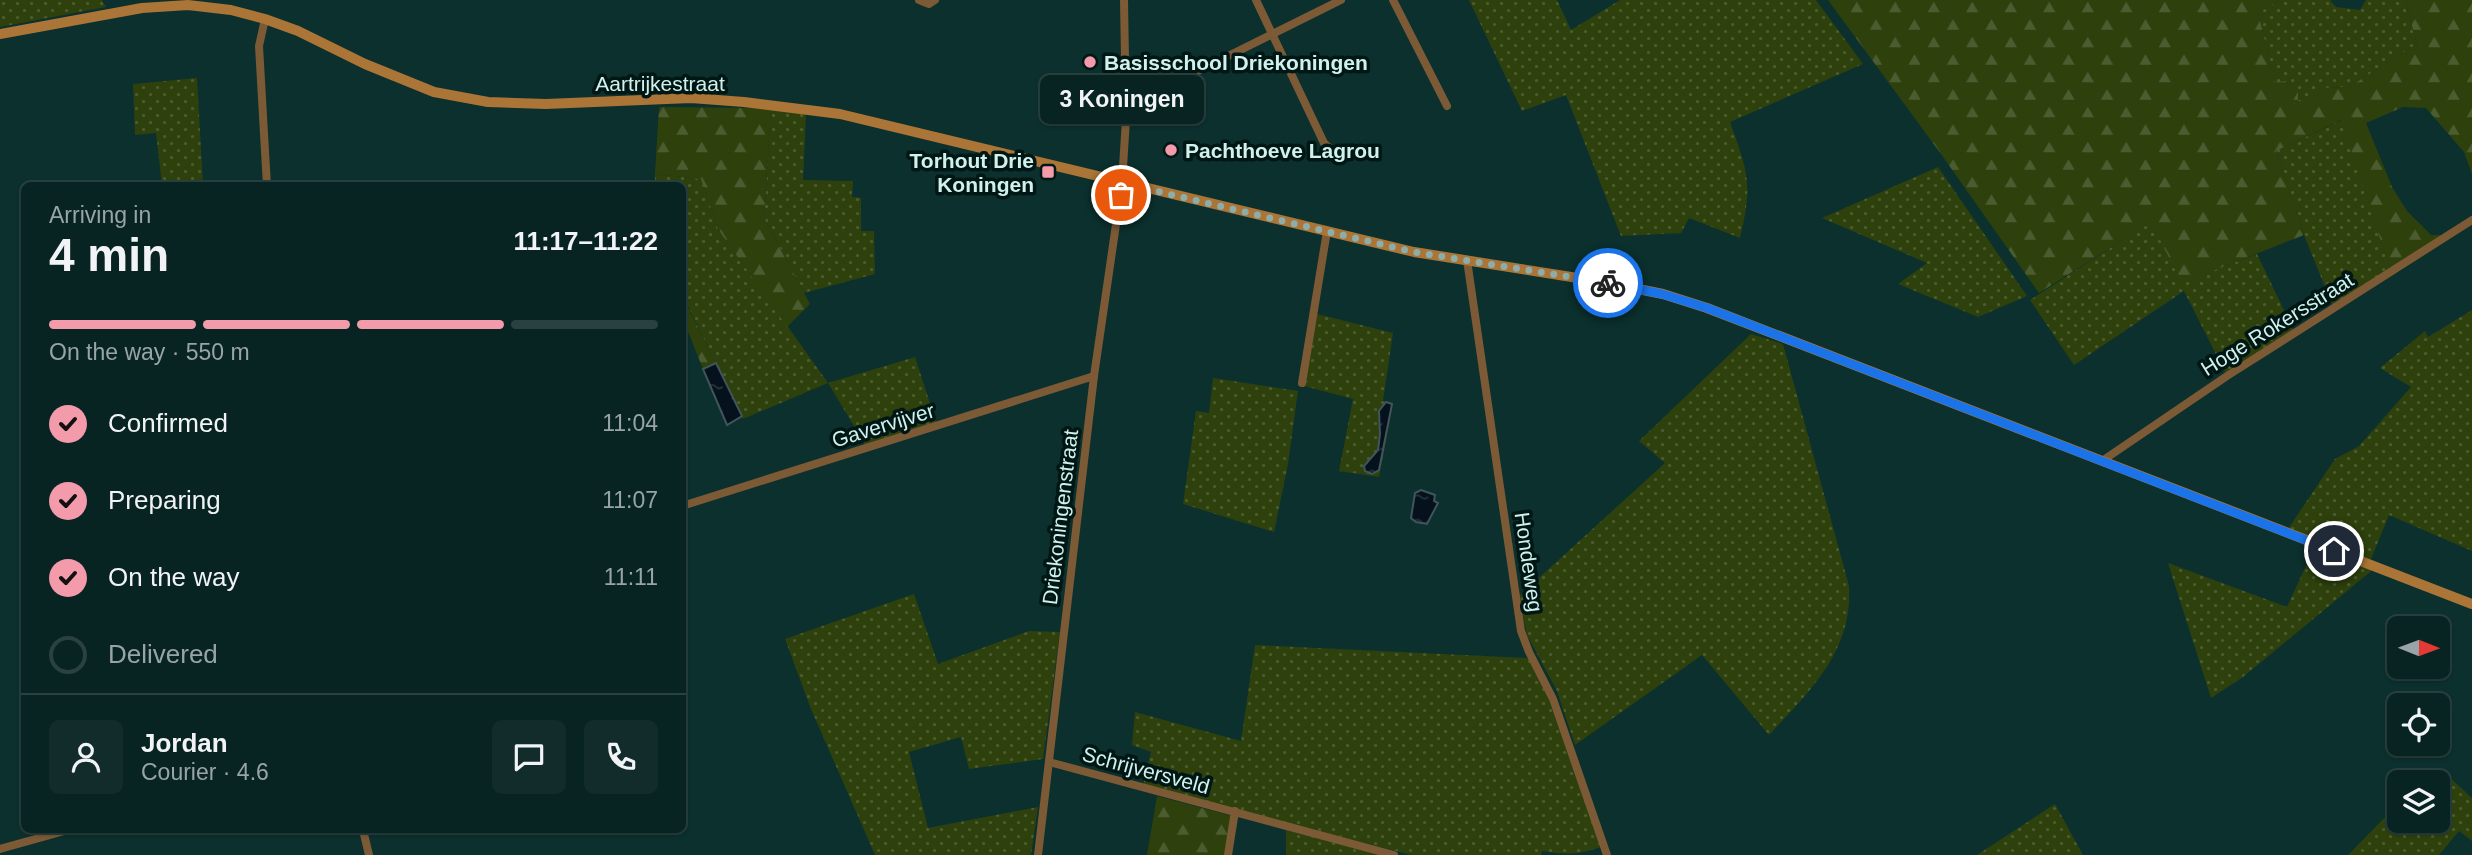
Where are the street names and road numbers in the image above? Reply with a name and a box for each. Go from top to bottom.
street label: Aartrijkestraat [595,72,725,95]
street label: Hoge Rokersstraat [2197,268,2357,380]
street label: Gavervijver [829,398,937,452]
street label: Driekoningenstraat [1038,428,1082,606]
street label: Hondeweg [1511,511,1547,613]
street label: Schrijversveld [1080,742,1212,798]

